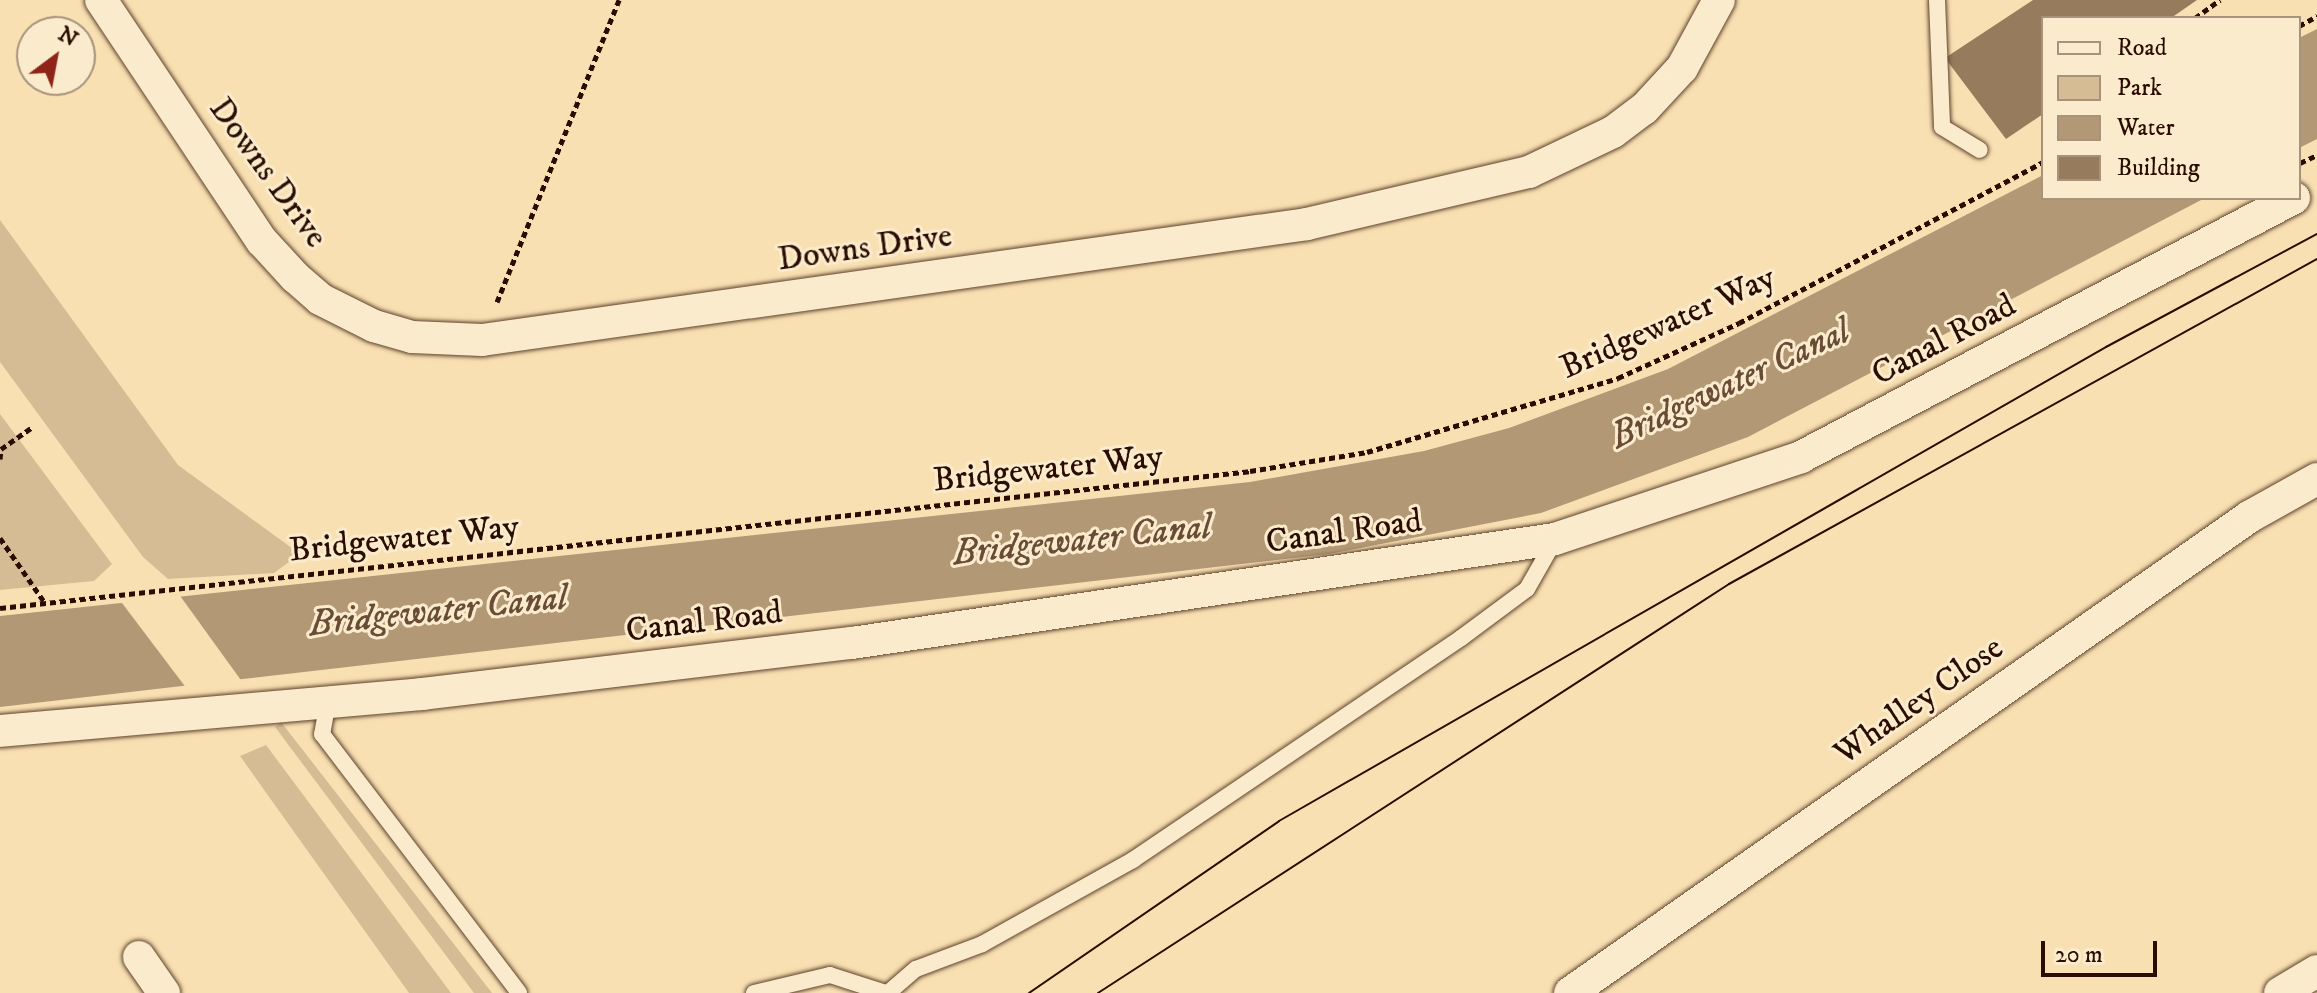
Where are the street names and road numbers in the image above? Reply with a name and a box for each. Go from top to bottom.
street label: Downs Drive [200,90,336,256]
street label: Downs Drive [775,216,955,280]
street label: Bridgewater Way [1554,257,1782,389]
street label: Canal Road [1865,285,2023,395]
street label: Bridgewater Way [931,437,1165,501]
street label: Canal Road [1263,501,1425,563]
street label: Bridgewater Way [287,507,521,571]
street label: Canal Road [624,592,784,652]
street label: Whalley Close [1827,628,2011,774]

